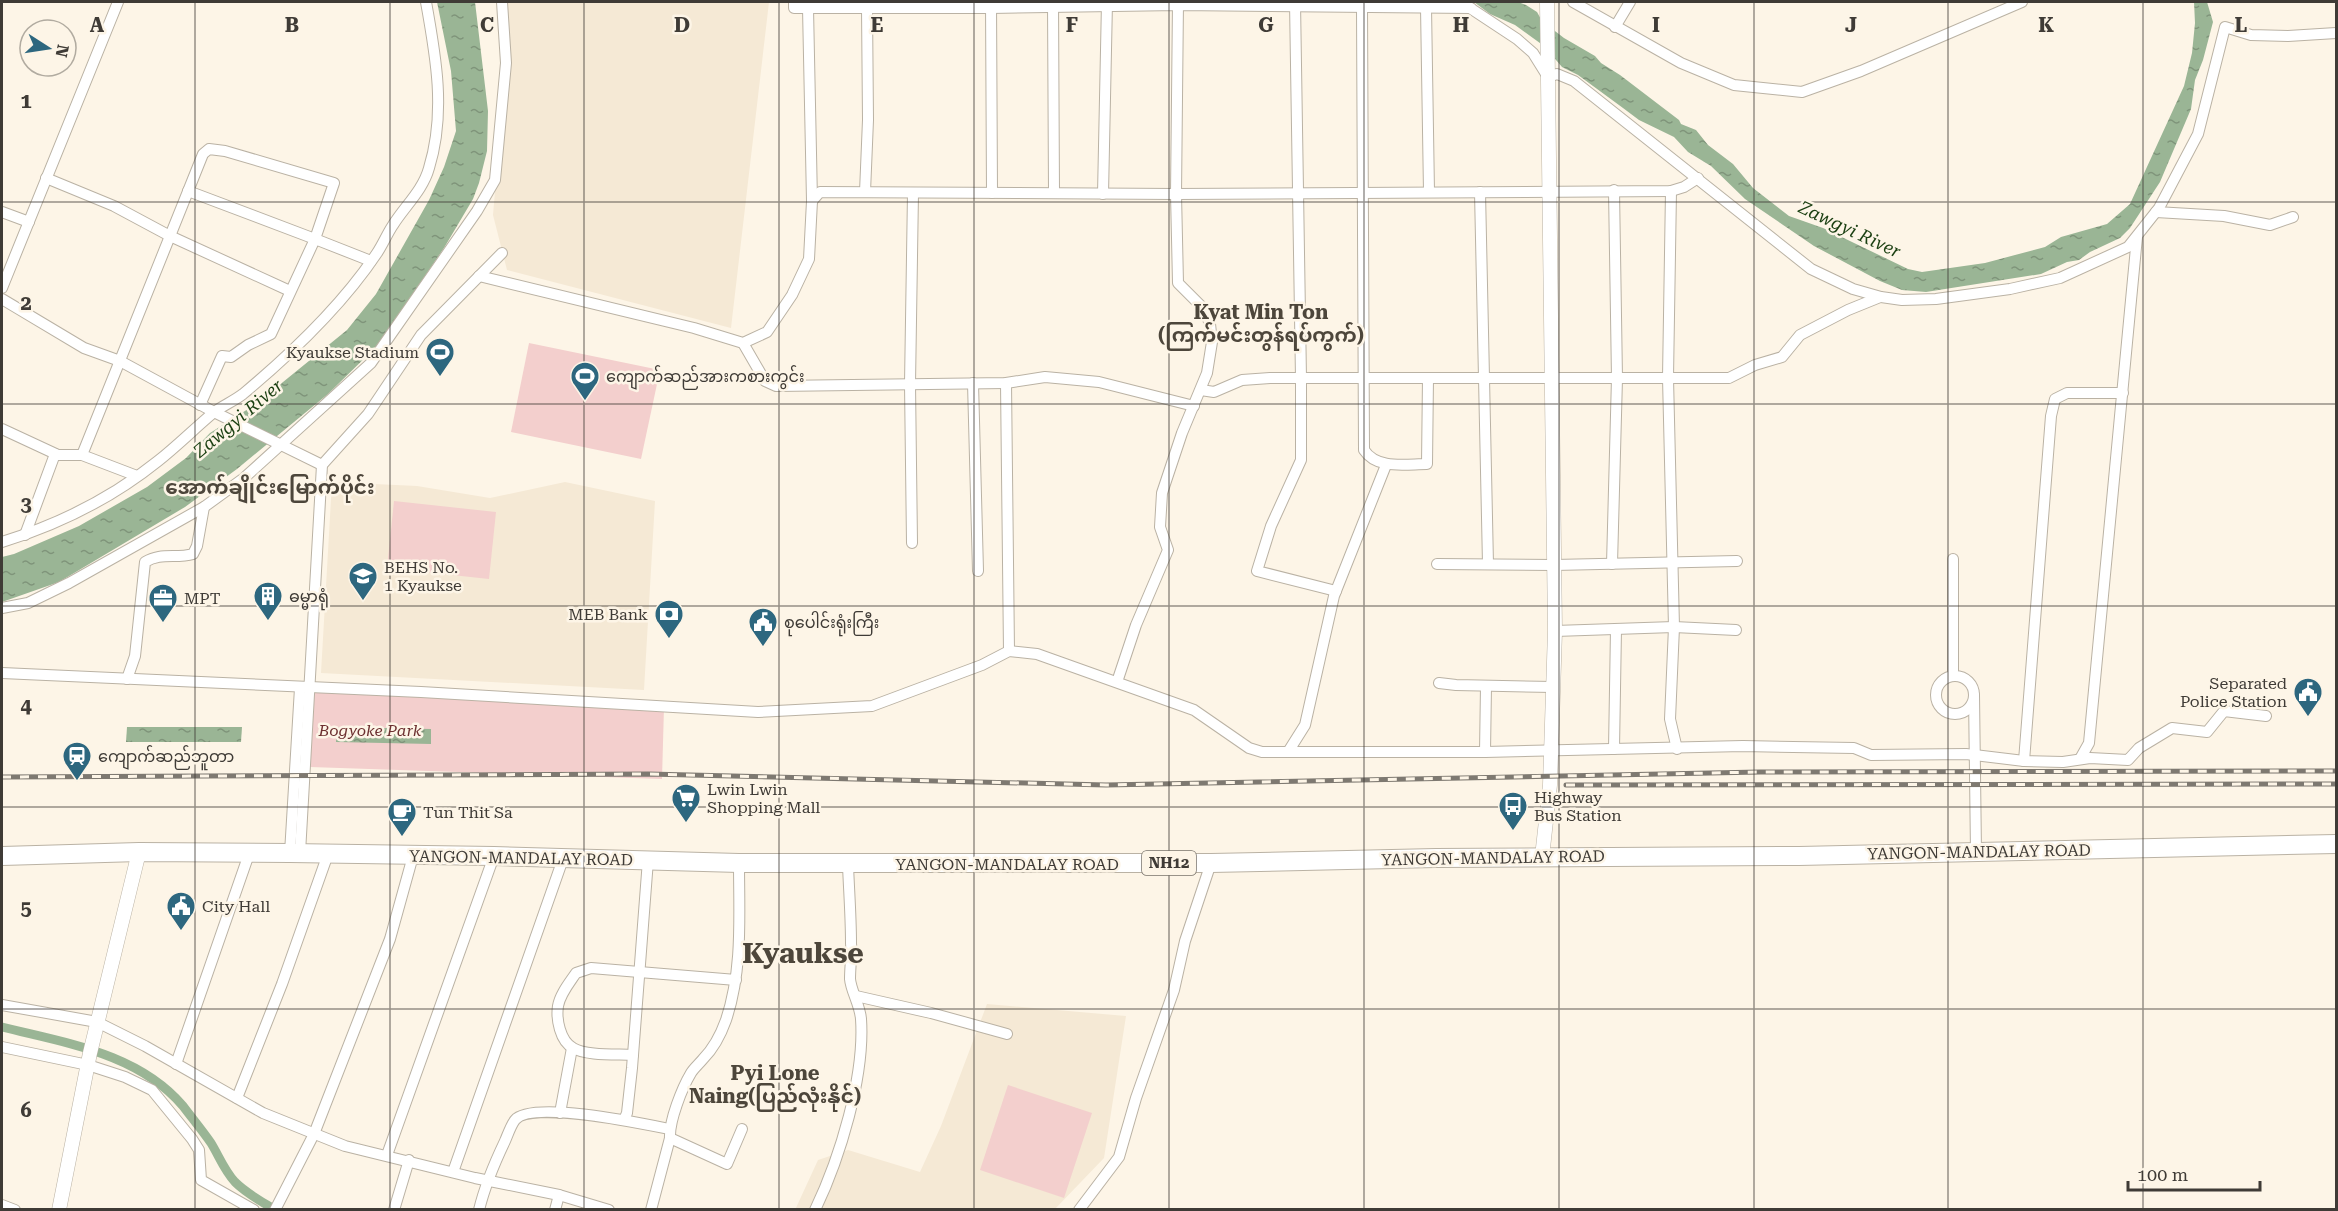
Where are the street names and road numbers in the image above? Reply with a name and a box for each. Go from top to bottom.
street label: YANGON-MANDALAY ROAD [1867,841,2091,863]
street label: YANGON-MANDALAY ROAD [409,847,633,869]
street label: YANGON-MANDALAY ROAD [1381,847,1605,869]
road number: NH12 [1142,851,1196,875]
street label: YANGON-MANDALAY ROAD [895,855,1119,874]

